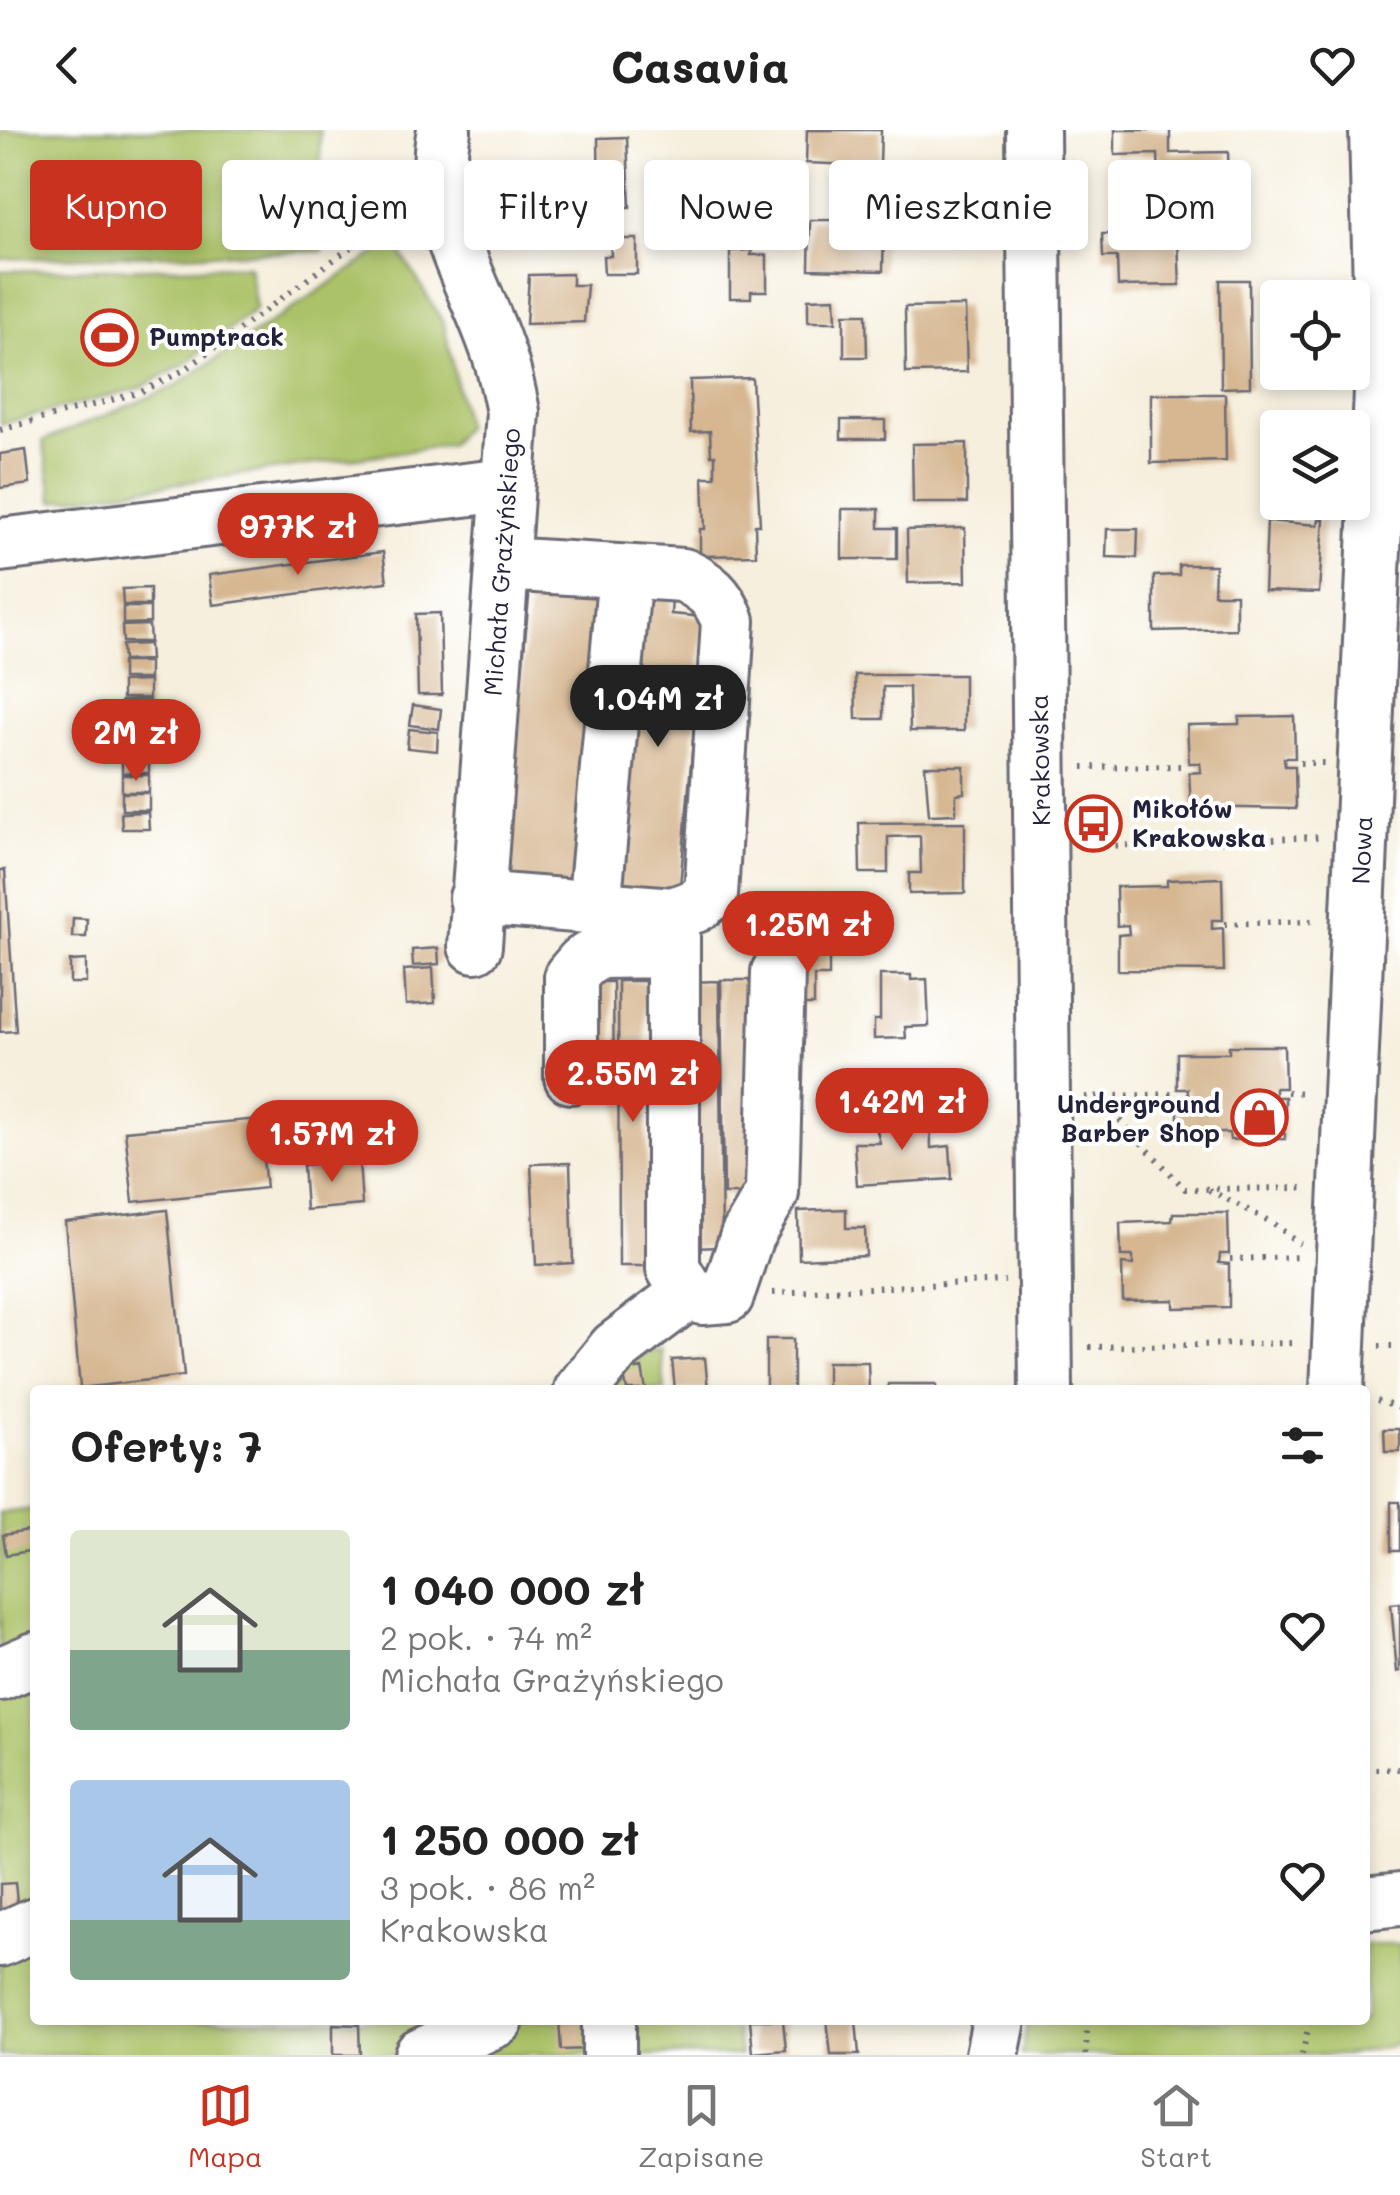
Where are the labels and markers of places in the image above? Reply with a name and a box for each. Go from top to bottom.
sports icon: Pumptrack [80,307,140,367]
place label: Pumptrack [149,320,284,352]
pin: 977K zł [206,493,390,578]
pin: 1.04M zł [555,665,761,750]
pin: 2M zł [66,699,206,784]
place label: Mikołów Krakowska [1132,792,1266,853]
bus stop icon: Mikołów Krakowska [1063,793,1123,853]
pin: 1.25M zł [705,891,911,976]
pin: 2.55M zł [530,1040,736,1125]
pin: 1.42M zł [799,1068,1005,1153]
place label: Underground Barber Shop [1057,1087,1220,1148]
shop icon: Underground Barber Shop [1229,1088,1289,1148]
pin: 1.57M zł [229,1100,435,1185]

